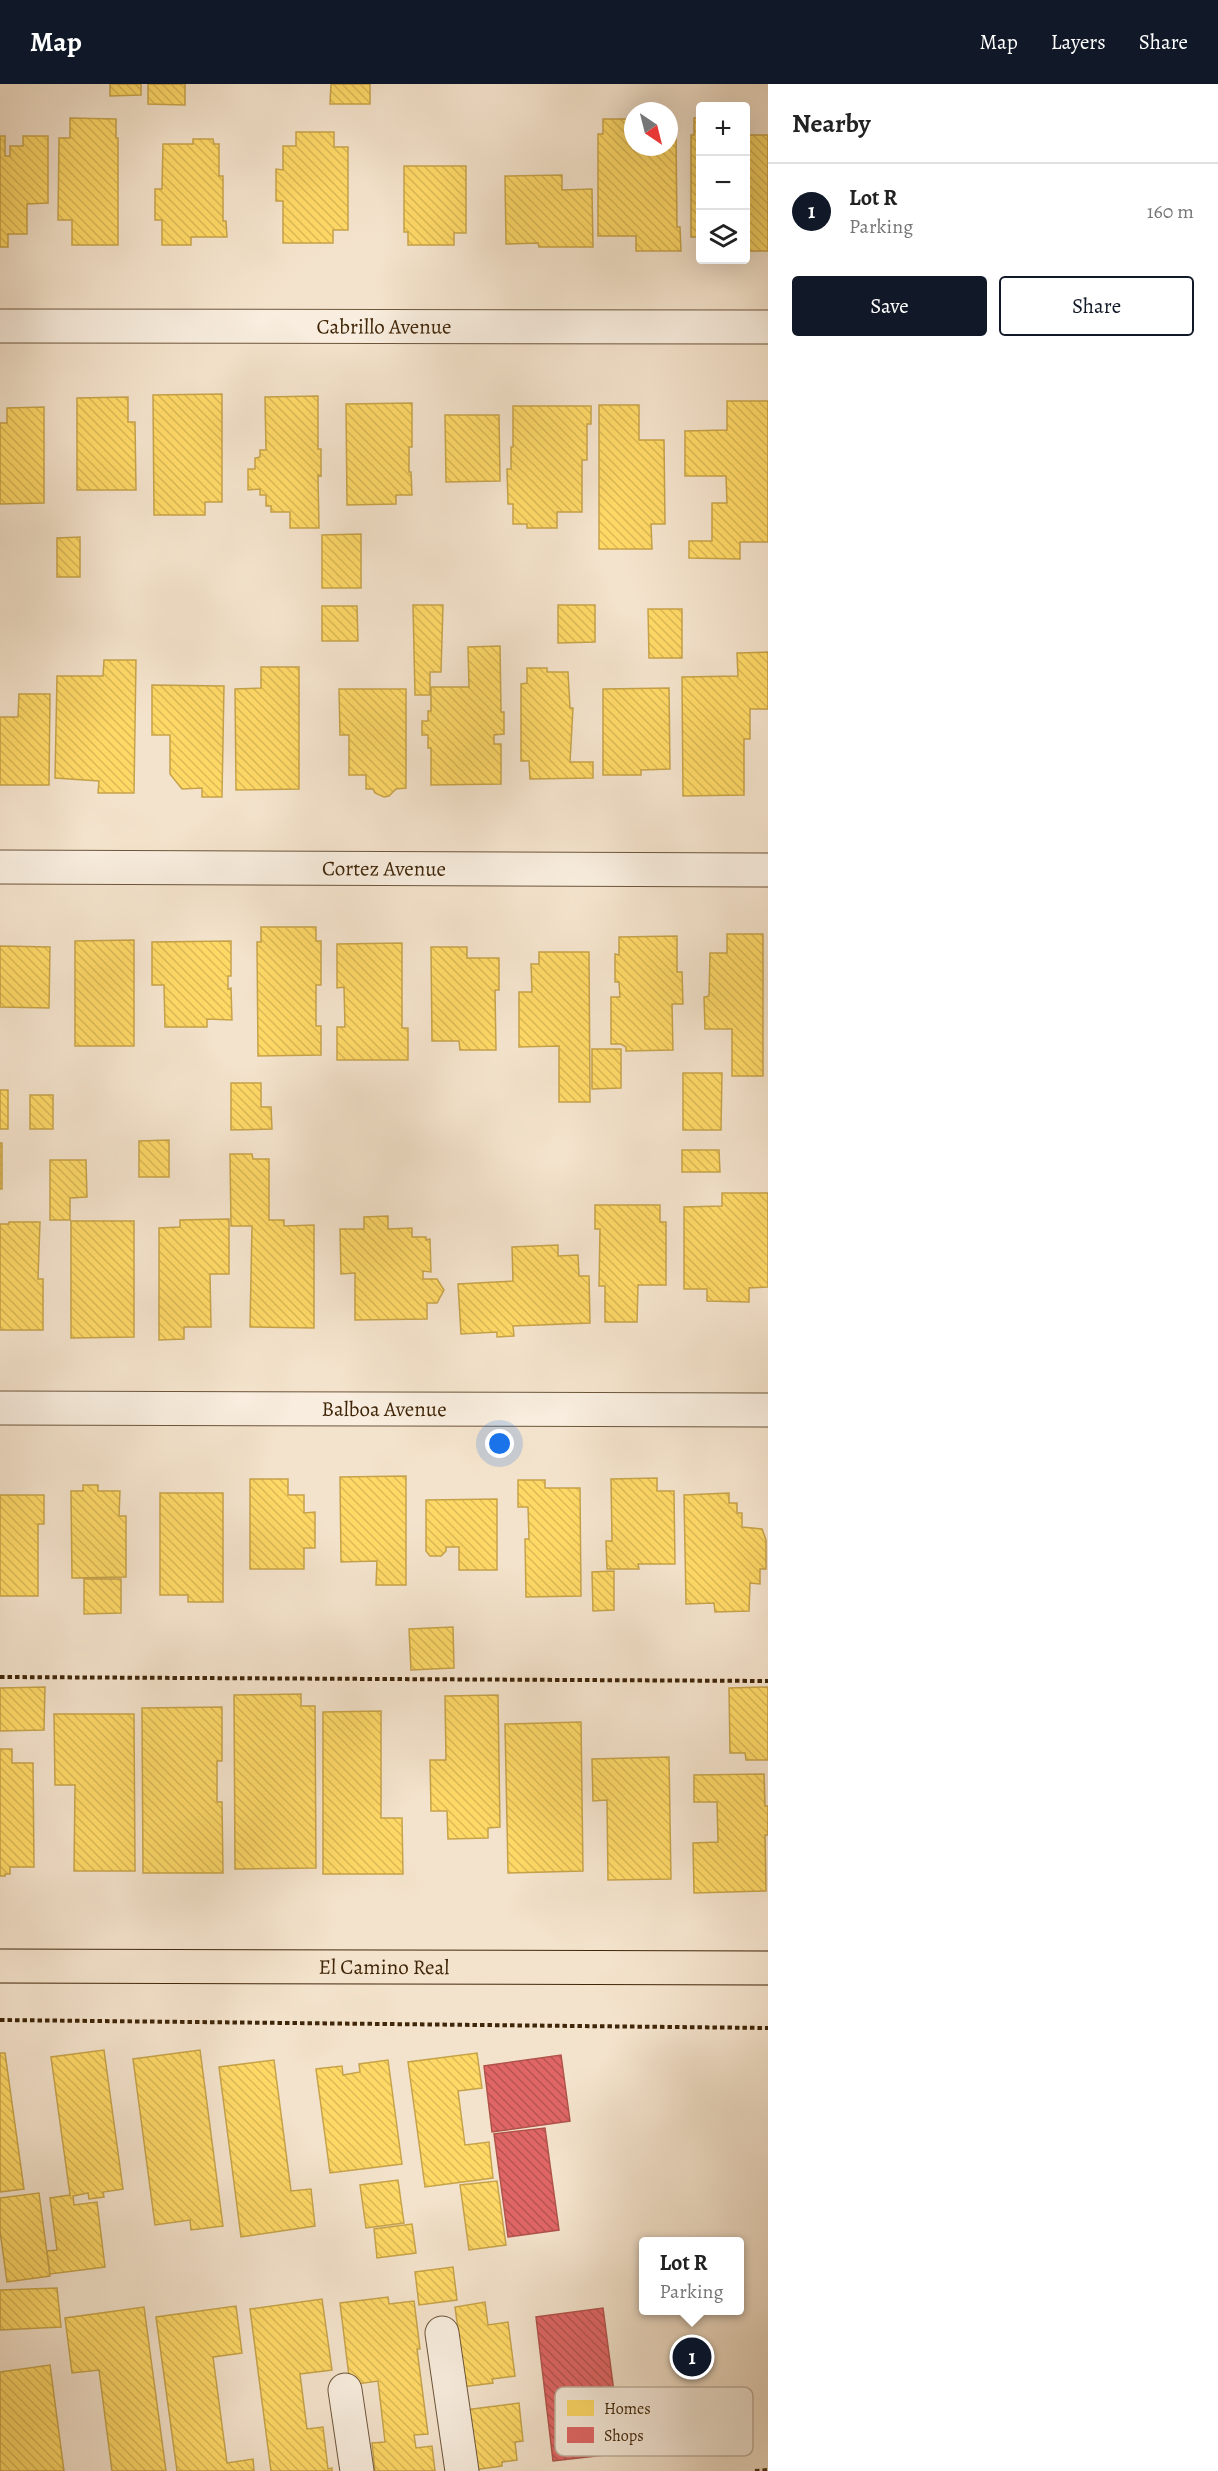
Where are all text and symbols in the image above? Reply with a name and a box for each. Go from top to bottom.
text: Map [30,23,82,61]
text: Map [979,28,1018,56]
text: Layers [1051,28,1106,56]
text: Share [1139,28,1188,56]
north arrow [624,102,678,156]
map controls [696,102,750,264]
button: + [696,102,750,156]
text: Nearby [792,106,871,141]
button: − [696,156,750,210]
text: Lot R [849,183,897,213]
text: 1 [808,198,815,225]
text: 160 m [1147,198,1194,225]
button: layers [696,210,750,264]
text: Parking [849,213,913,240]
button: Save [792,276,987,336]
button: Share [999,276,1194,336]
street label: Cabrillo Avenue [316,312,452,341]
street label: Cortez Avenue [322,854,446,883]
street label: Balboa Avenue [321,1395,447,1423]
your location [485,1429,514,1458]
street label: El Camino Real [319,1953,449,1981]
popup [639,2237,744,2315]
text: Lot R [659,2248,708,2278]
text: Parking [659,2278,724,2305]
pin: 1 [672,2334,712,2380]
legend [555,2387,753,2456]
text: Homes [604,2398,651,2420]
text: Shops [604,2425,644,2447]

